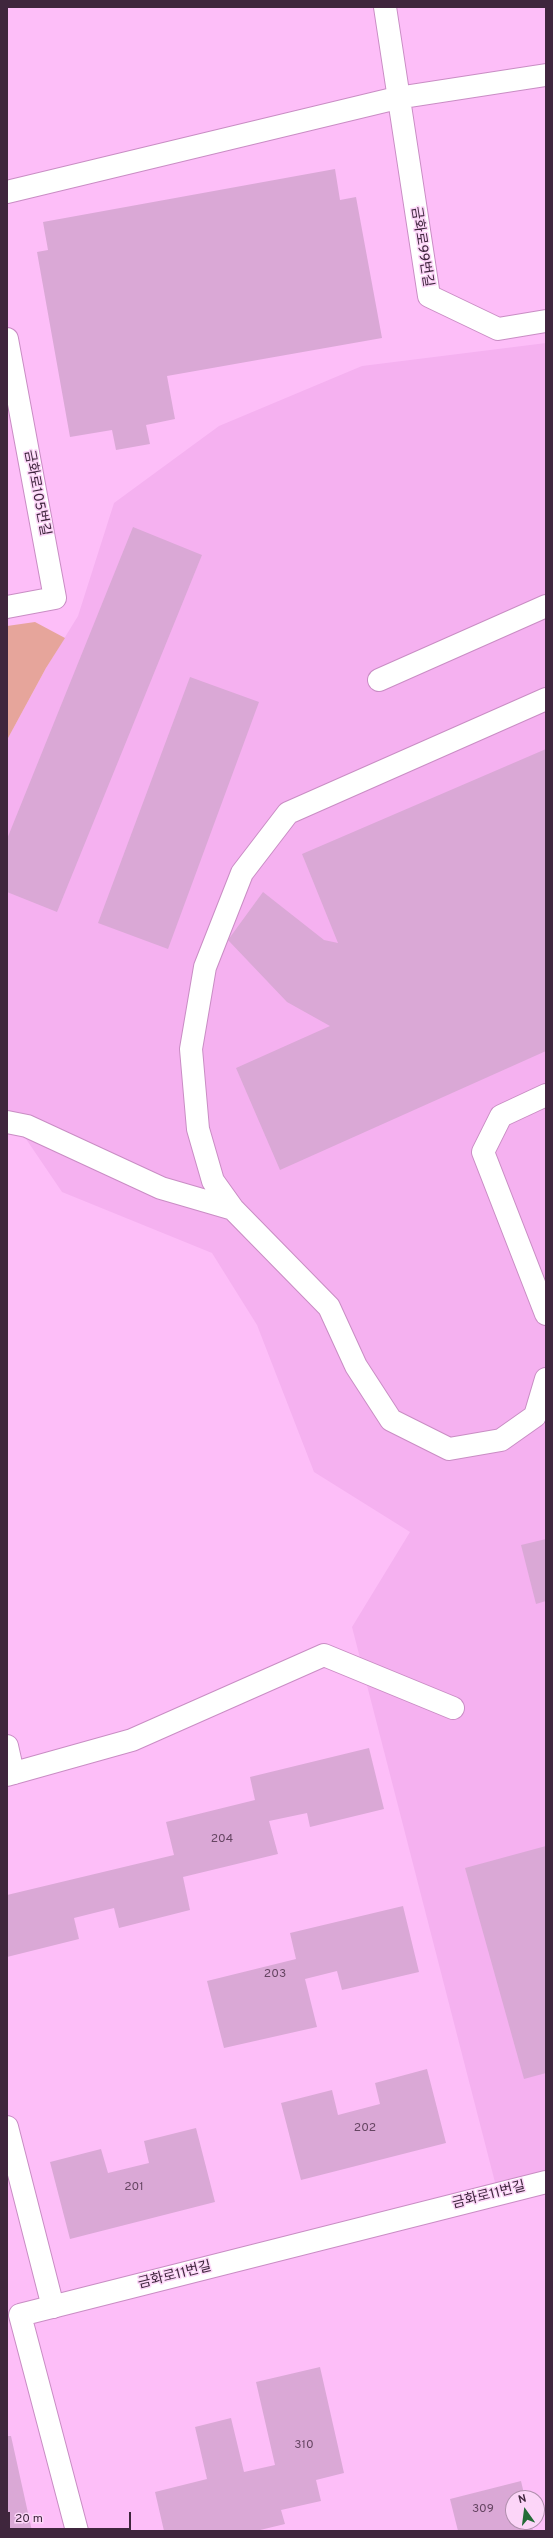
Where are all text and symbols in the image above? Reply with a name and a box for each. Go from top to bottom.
street label: 금화로99번길 [406,206,436,288]
street label: 금화로105번길 [19,449,53,537]
house number: 204 [211,1833,233,1847]
house number: 203 [264,1968,286,1982]
house number: 202 [354,2122,376,2136]
street label: 금화로11번길 [451,2179,527,2213]
house number: 201 [124,2181,144,2195]
street label: 금화로11번길 [137,2259,213,2293]
house number: 310 [294,2439,314,2453]
north arrow [505,2490,545,2530]
text: N [517,2492,528,2507]
house number: 309 [472,2503,494,2517]
scale bar [10,2504,133,2530]
text: 20 m [15,2511,43,2527]

